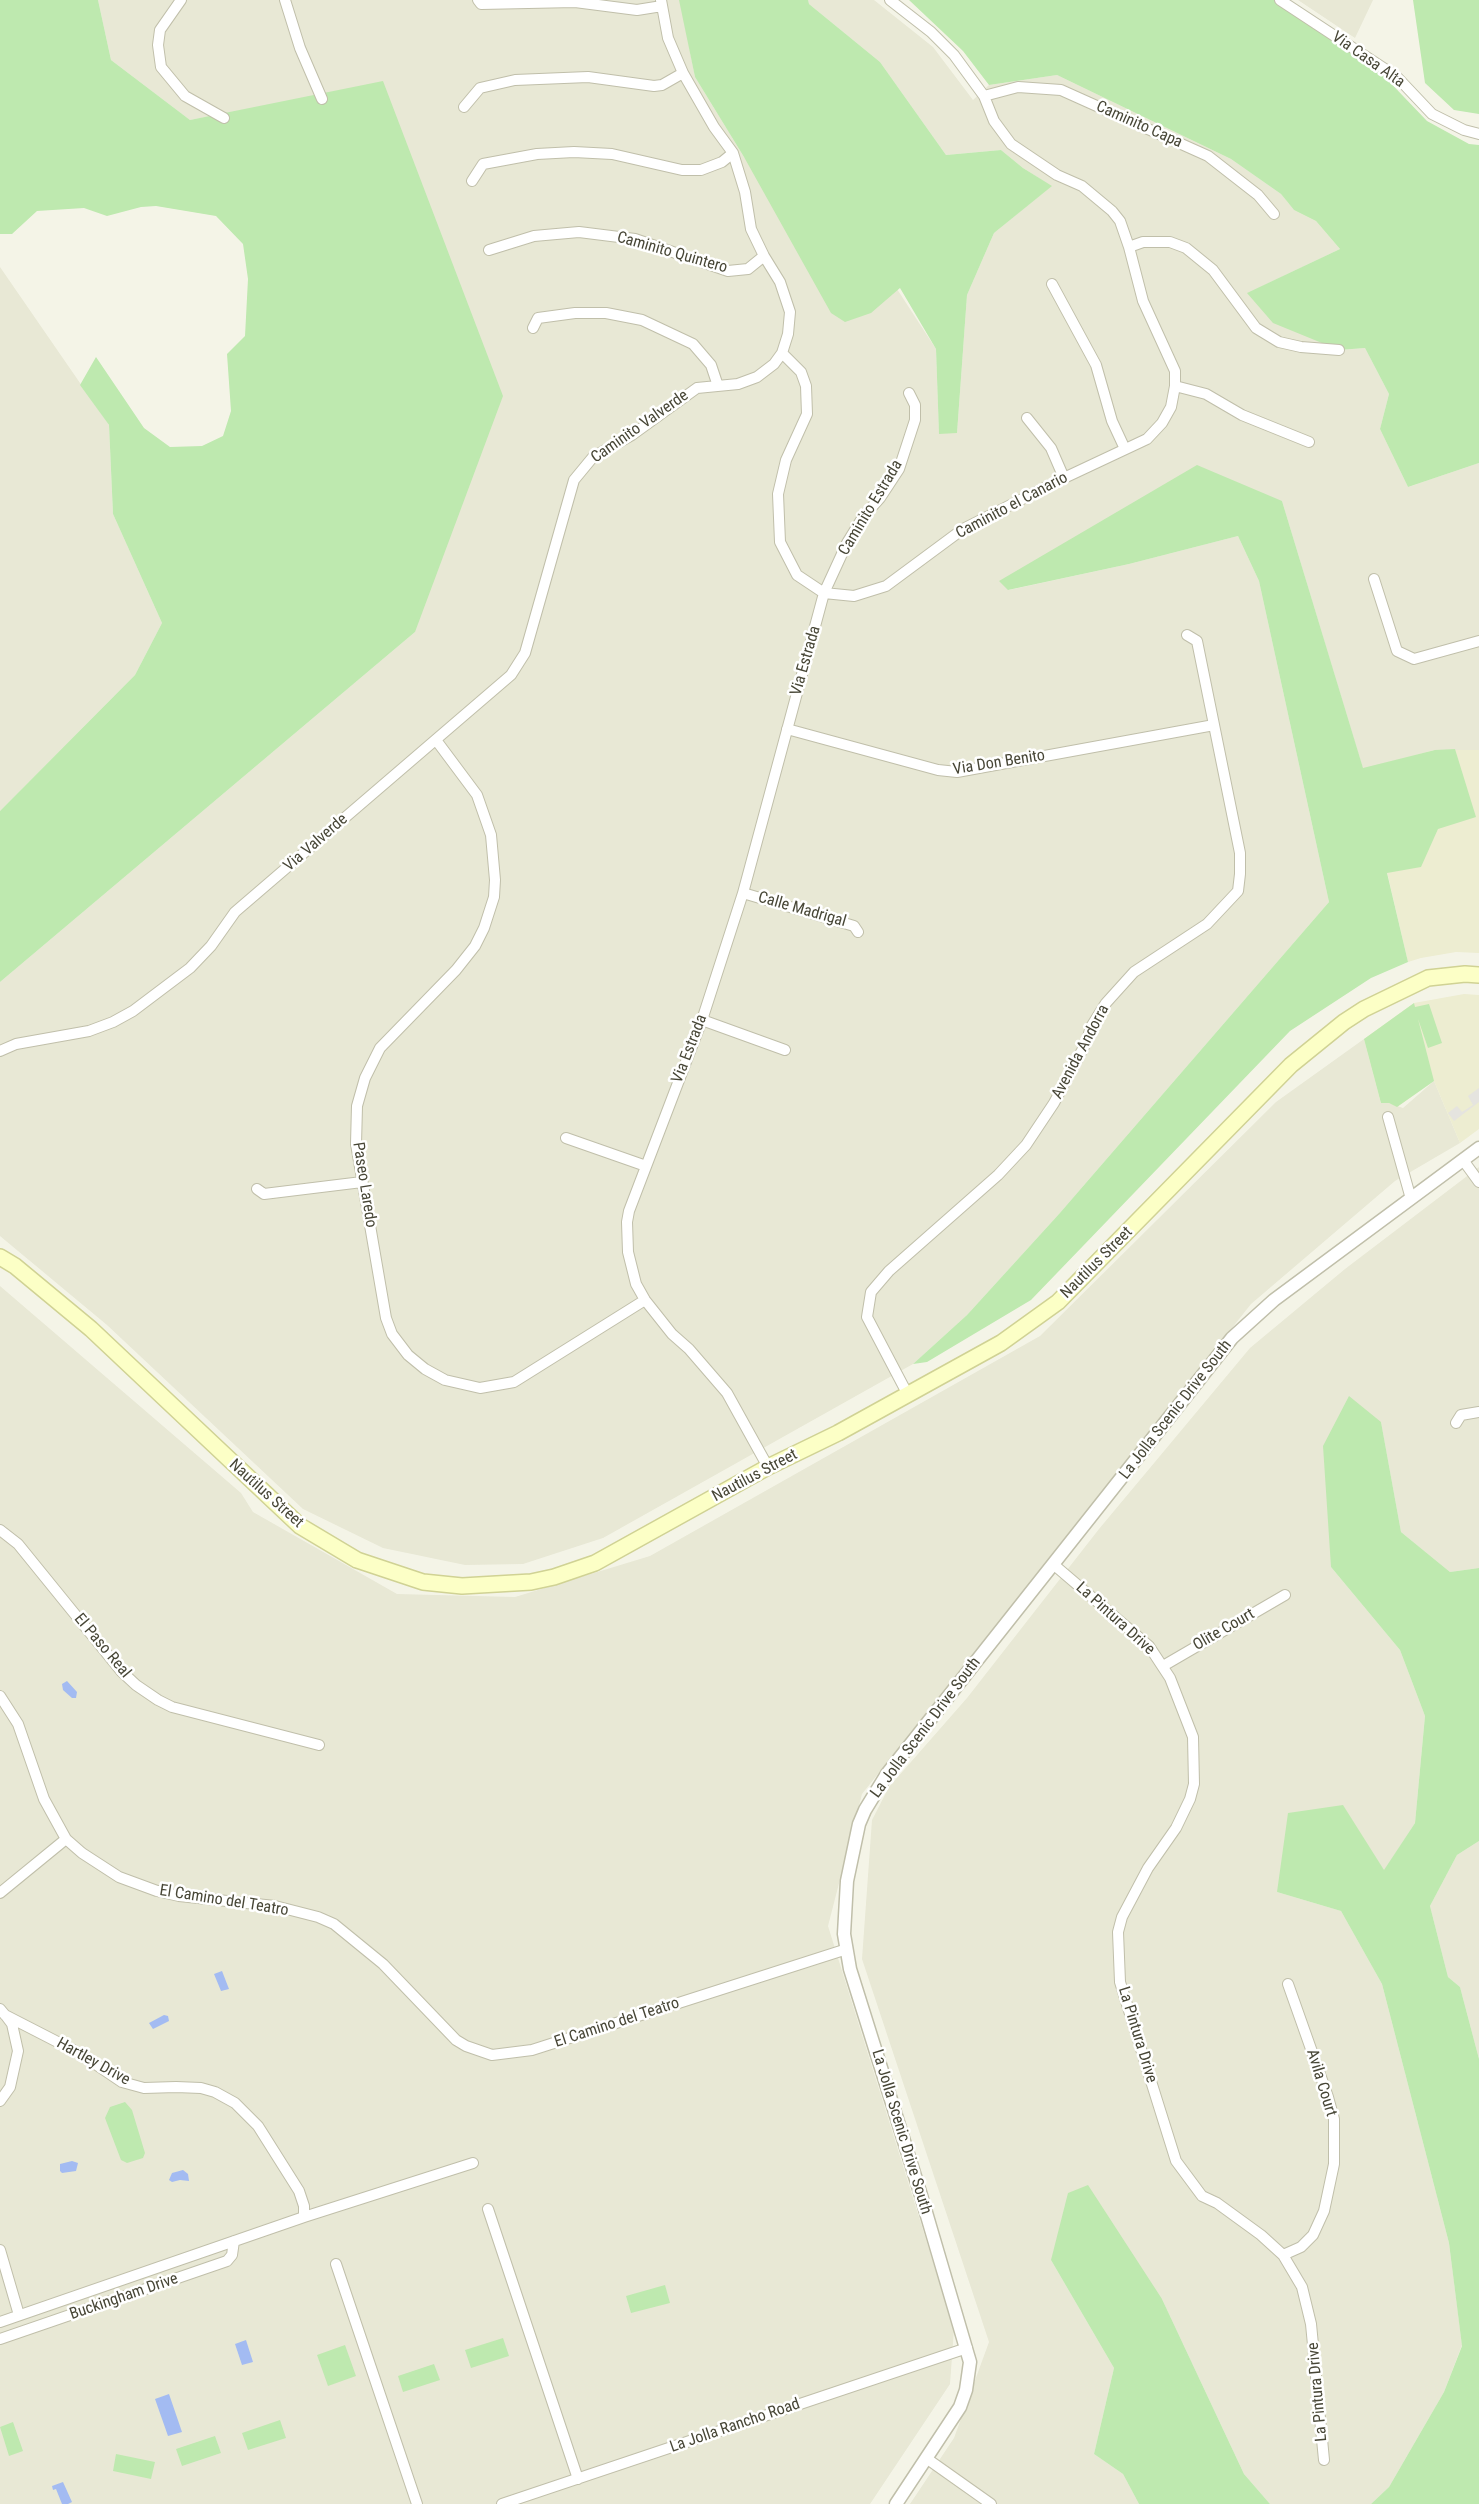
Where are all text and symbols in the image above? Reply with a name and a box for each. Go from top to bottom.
street label: Via Casa Alta [1328,28,1408,92]
street label: Caminito Capa [1093,97,1185,153]
street label: Caminito Quintero [615,228,729,278]
street label: Caminito Valverde [588,386,692,468]
street label: Caminito Estrada [835,457,907,559]
street label: Caminito el Canario [953,468,1071,544]
street label: Via Estrada [787,624,825,698]
street label: Via Don Benito [952,746,1046,780]
street label: Via Valverde [280,810,352,876]
street label: Calle Madrigal [756,888,848,932]
street label: Avenida Andorra [1048,1002,1114,1102]
street label: Via Estrada [668,1012,712,1086]
street label: Paseo Laredo [348,1141,380,1229]
street label: Nautilus Street [1057,1223,1137,1303]
street label: La Jolla Scenic Drive South [1116,1337,1236,1483]
street label: Nautilus Street [709,1446,801,1506]
street label: Nautilus Street [225,1456,307,1532]
street label: La Pintura Drive [1072,1579,1158,1659]
street label: Olite Court [1190,1605,1258,1655]
street label: El Paso Real [70,1610,134,1682]
street label: La Jolla Scenic Drive South [867,1654,985,1802]
street label: El Camino del Teatro [158,1881,290,1921]
street label: La Pintura Drive [1113,1985,1161,2085]
street label: El Camino del Teatro [552,1994,682,2052]
street label: Hartley Drive [53,2034,133,2090]
street label: La Jolla Scenic Drive South [867,2047,935,2217]
street label: Avila Court [1302,2047,1340,2119]
street label: Buckingham Drive [67,2269,181,2325]
street label: La Pintura Drive [1304,2342,1332,2442]
street label: La Jolla Rancho Road [667,2395,803,2457]

